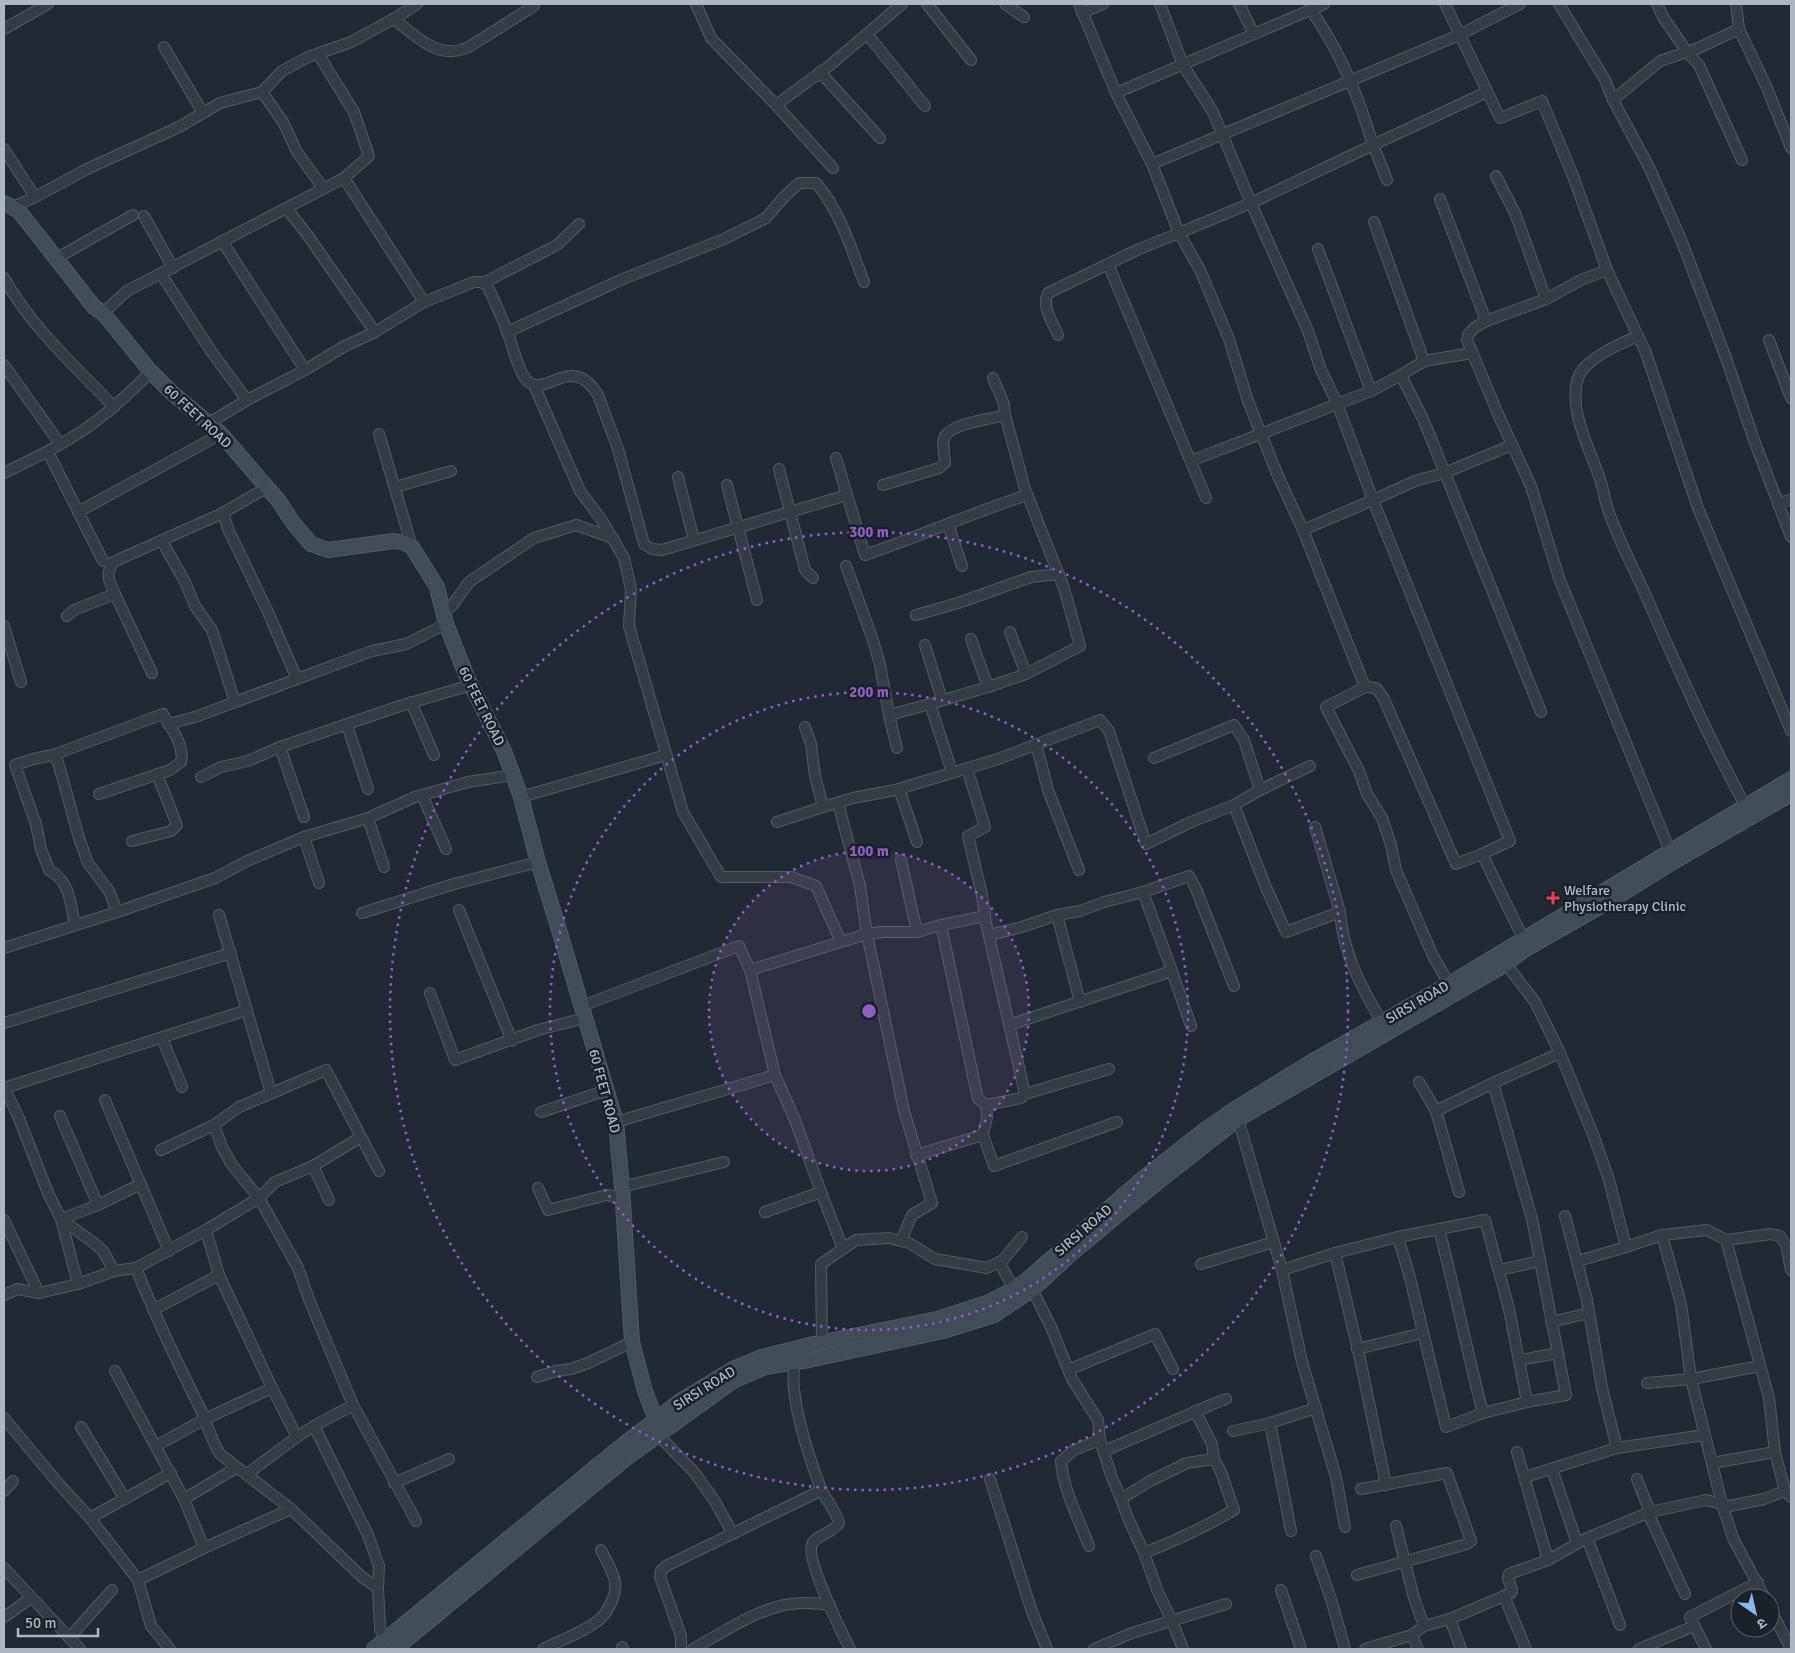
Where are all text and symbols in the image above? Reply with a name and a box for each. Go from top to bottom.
street label: 60 FEET ROAD [160,381,235,452]
text: 300 m [849,523,889,541]
street label: 60 FEET ROAD [455,664,508,749]
text: 200 m [849,683,889,701]
text: 100 m [849,842,889,860]
place label: Welfare Physiotherapy Clinic [1564,882,1686,915]
marker: Welfare Physiotherapy Clinic [1546,891,1560,905]
street label: SIRSI ROAD [1383,978,1452,1027]
centre of rings [860,1002,878,1020]
street label: 60 FEET ROAD [585,1047,624,1135]
street label: SIRSI ROAD [1051,1201,1115,1260]
street label: SIRSI ROAD [670,1363,739,1414]
north arrow [1730,1588,1780,1638]
scale bar [18,1606,98,1638]
text: 50 m [25,1614,56,1632]
text: उ [1753,1614,1770,1633]

